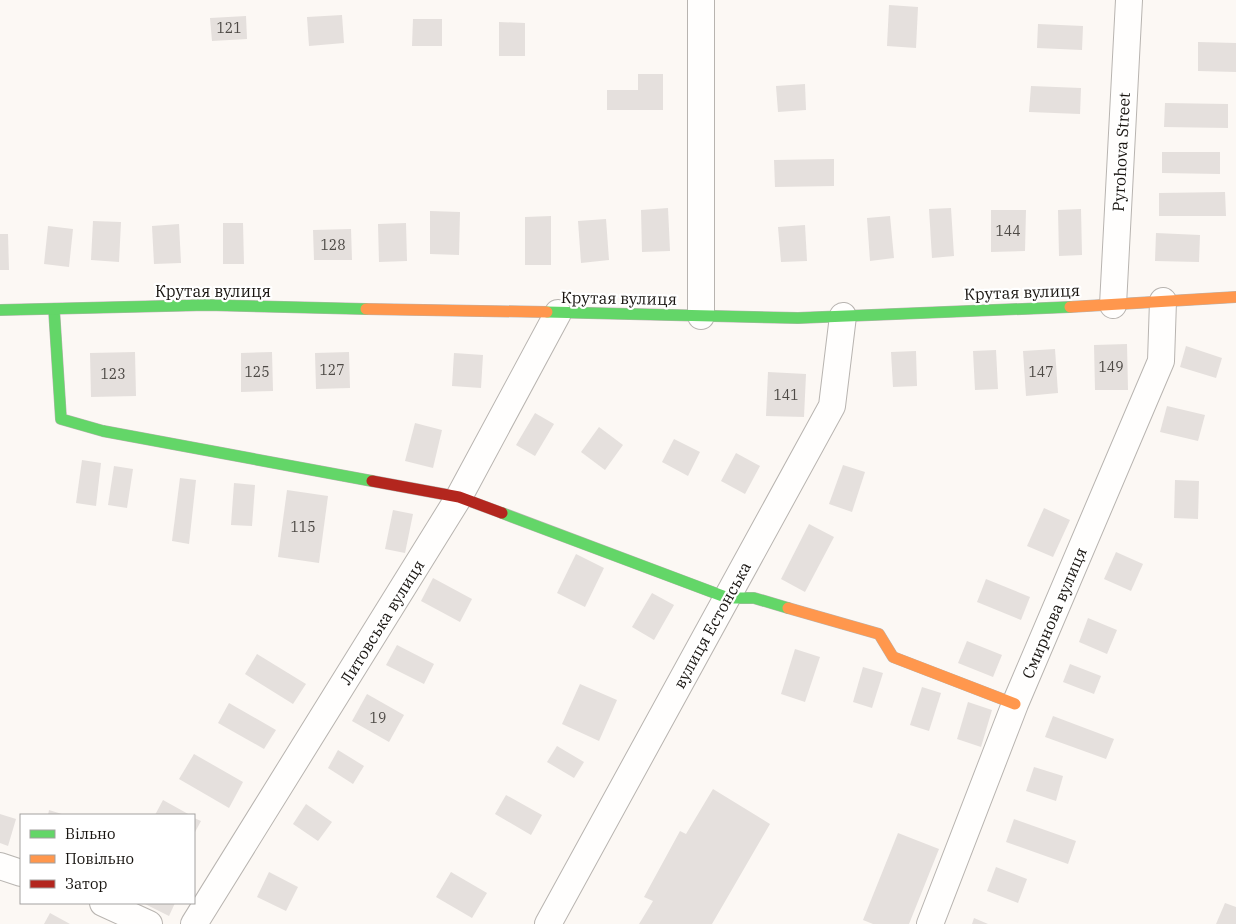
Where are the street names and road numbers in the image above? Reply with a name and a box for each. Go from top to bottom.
street label: Pyrohova Street [1108,91,1134,212]
street label: Крутая вулиця [964,280,1080,304]
street label: Крутая вулиця [155,281,271,301]
street label: Крутая вулиця [561,287,677,309]
street label: Смирнова вулиця [1017,544,1091,682]
street label: Литовська вулиця [336,556,428,688]
street label: вулиця Естонська [669,558,755,692]

